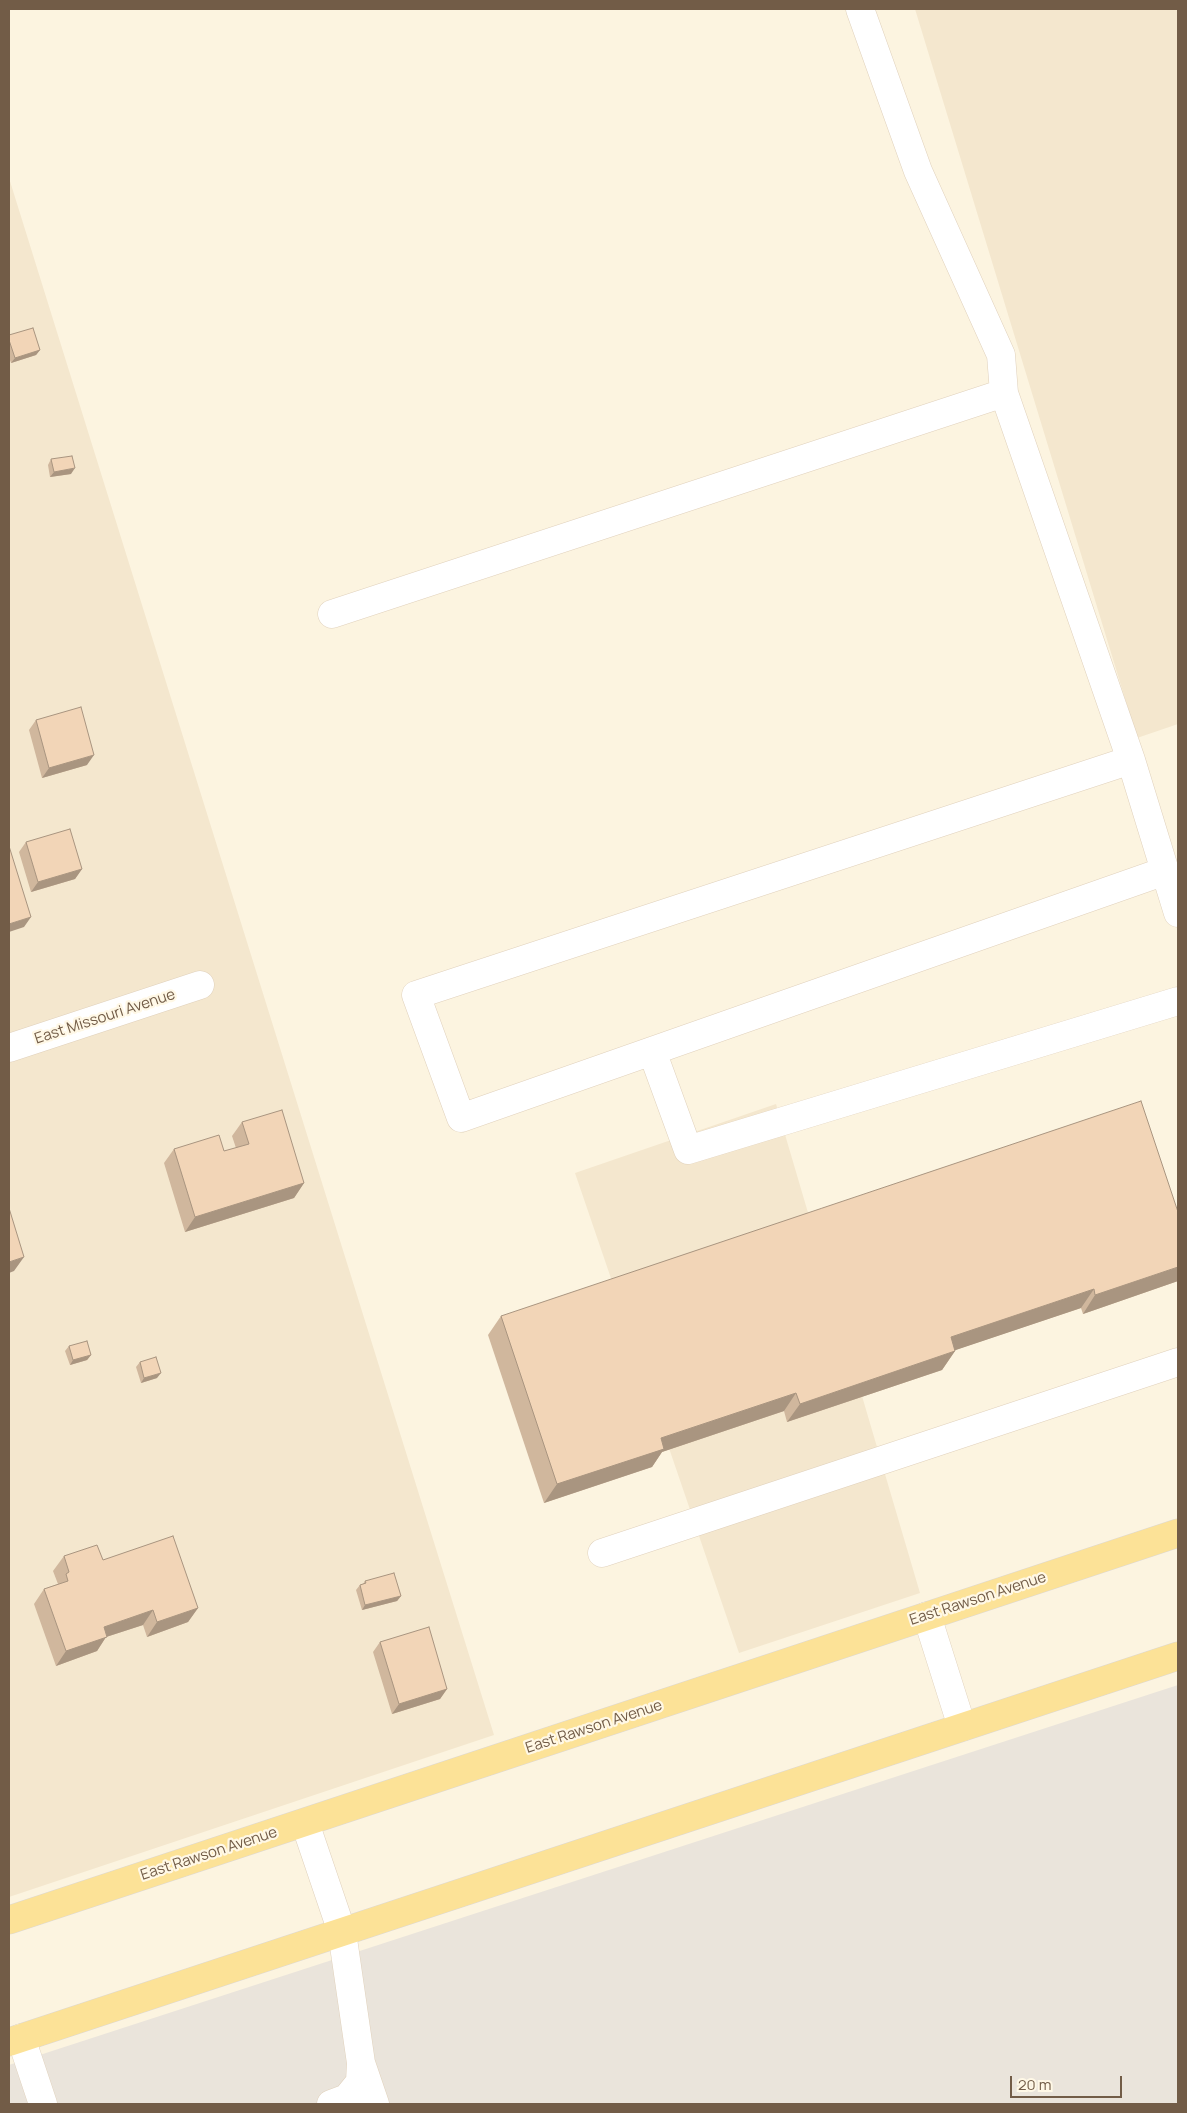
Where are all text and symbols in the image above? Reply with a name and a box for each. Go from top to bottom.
street label: East Missouri Avenue [32,986,178,1048]
street label: East Rawson Avenue [907,1568,1049,1630]
street label: East Rawson Avenue [523,1696,665,1758]
street label: East Rawson Avenue [138,1823,280,1885]
scale bar [1012,2066,1124,2098]
text: 20 m [1018,2074,1051,2095]

